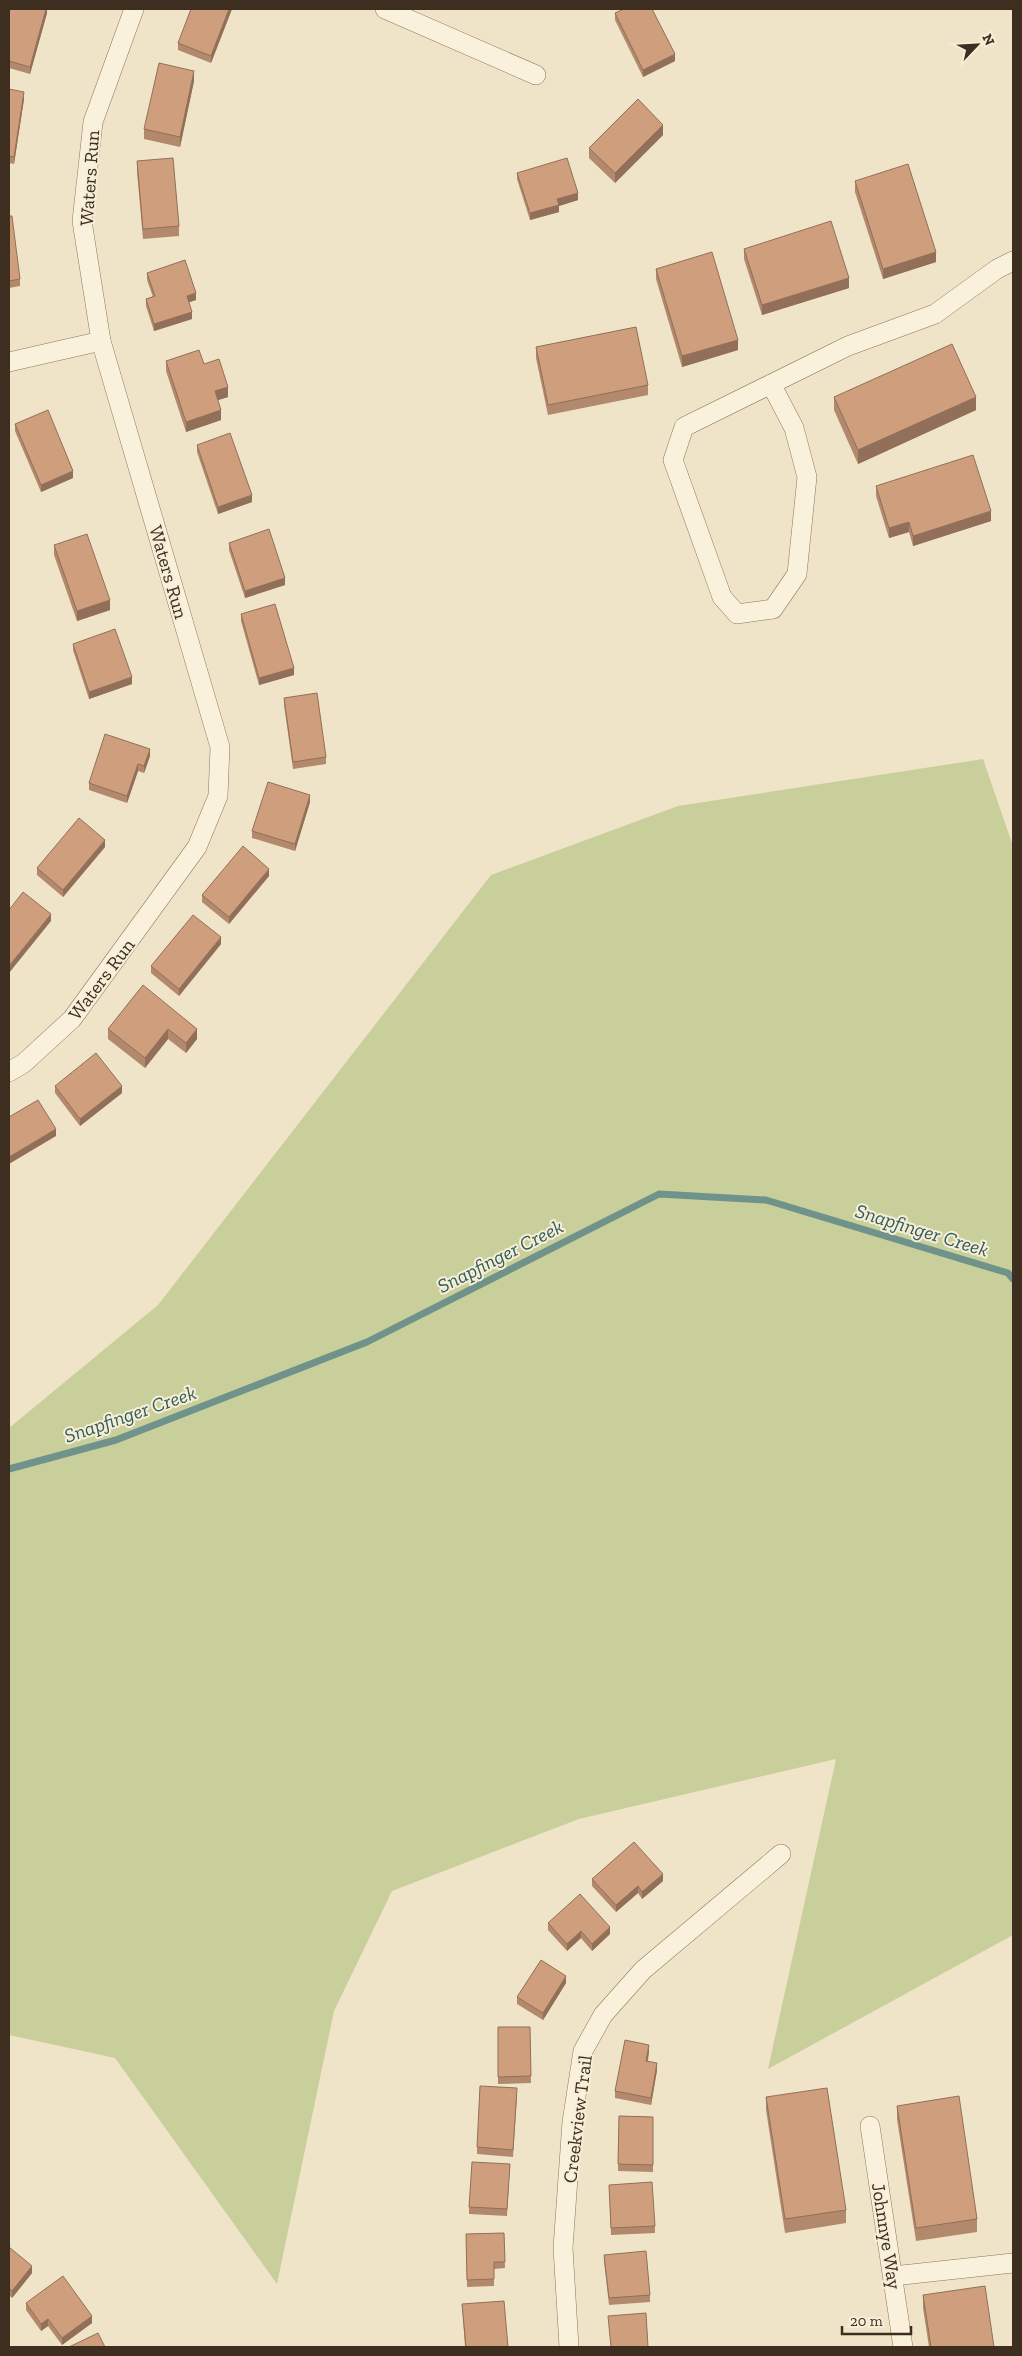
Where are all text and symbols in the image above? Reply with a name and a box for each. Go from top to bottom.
north arrow [952,20,1002,70]
text: N [978,31,998,48]
street label: Waters Run [75,129,104,227]
street label: Waters Run [144,523,193,622]
street label: Waters Run [63,934,140,1025]
water label: Snapfinger Creek [853,1198,992,1262]
water label: Snapfinger Creek [433,1214,567,1298]
water label: Snapfinger Creek [61,1380,199,1448]
street label: Creekview Trail [558,2054,597,2184]
street label: Johnnye Way [867,2181,906,2291]
scale bar [842,2304,911,2336]
text: 20 m [850,2312,883,2330]

